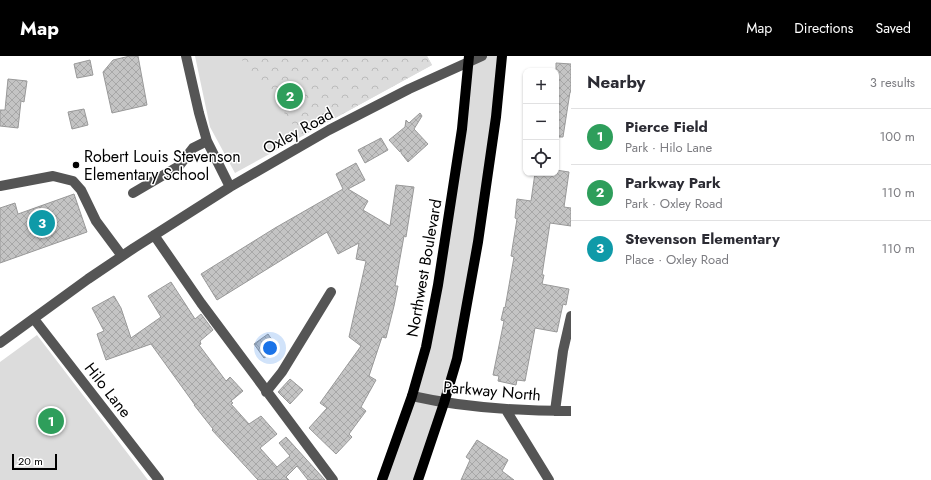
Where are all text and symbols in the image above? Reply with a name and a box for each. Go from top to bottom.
text: Map [20,15,59,42]
text: Map [746,18,772,38]
text: Directions [794,18,854,38]
text: Saved [876,18,911,38]
map controls [523,68,559,176]
button: + [523,68,559,104]
text: Nearby [587,70,645,94]
text: 3 results [870,73,915,92]
pin: 2 [277,81,303,111]
street label: Oxley Road [259,102,337,160]
button: − [523,104,559,140]
text: Pierce Field [625,116,708,138]
text: 1 [597,127,603,146]
text: 100 m [880,127,915,146]
text: Park · Hilo Lane [625,138,712,157]
button: locate [523,140,559,176]
place label: Robert Louis Stevenson Elementary School [84,145,241,186]
marker: Robert Louis Stevenson Elementary School [71,160,81,170]
text: Parkway Park [625,172,721,194]
text: 2 [596,183,604,202]
text: 110 m [881,183,915,202]
text: Park · Oxley Road [625,194,723,213]
street label: Northwest Boulevard [401,197,447,339]
pin: 3 [29,208,55,238]
text: Stevenson Elementary [625,228,780,250]
text: 3 [596,239,604,258]
text: 110 m [881,239,915,258]
text: Place · Oxley Road [625,250,729,269]
your location [260,338,280,358]
street label: Hilo Lane [79,358,137,422]
street label: Parkway North [442,375,542,407]
pin: 1 [38,406,64,436]
scale bar [12,452,57,471]
text: 20 m [18,453,43,469]

